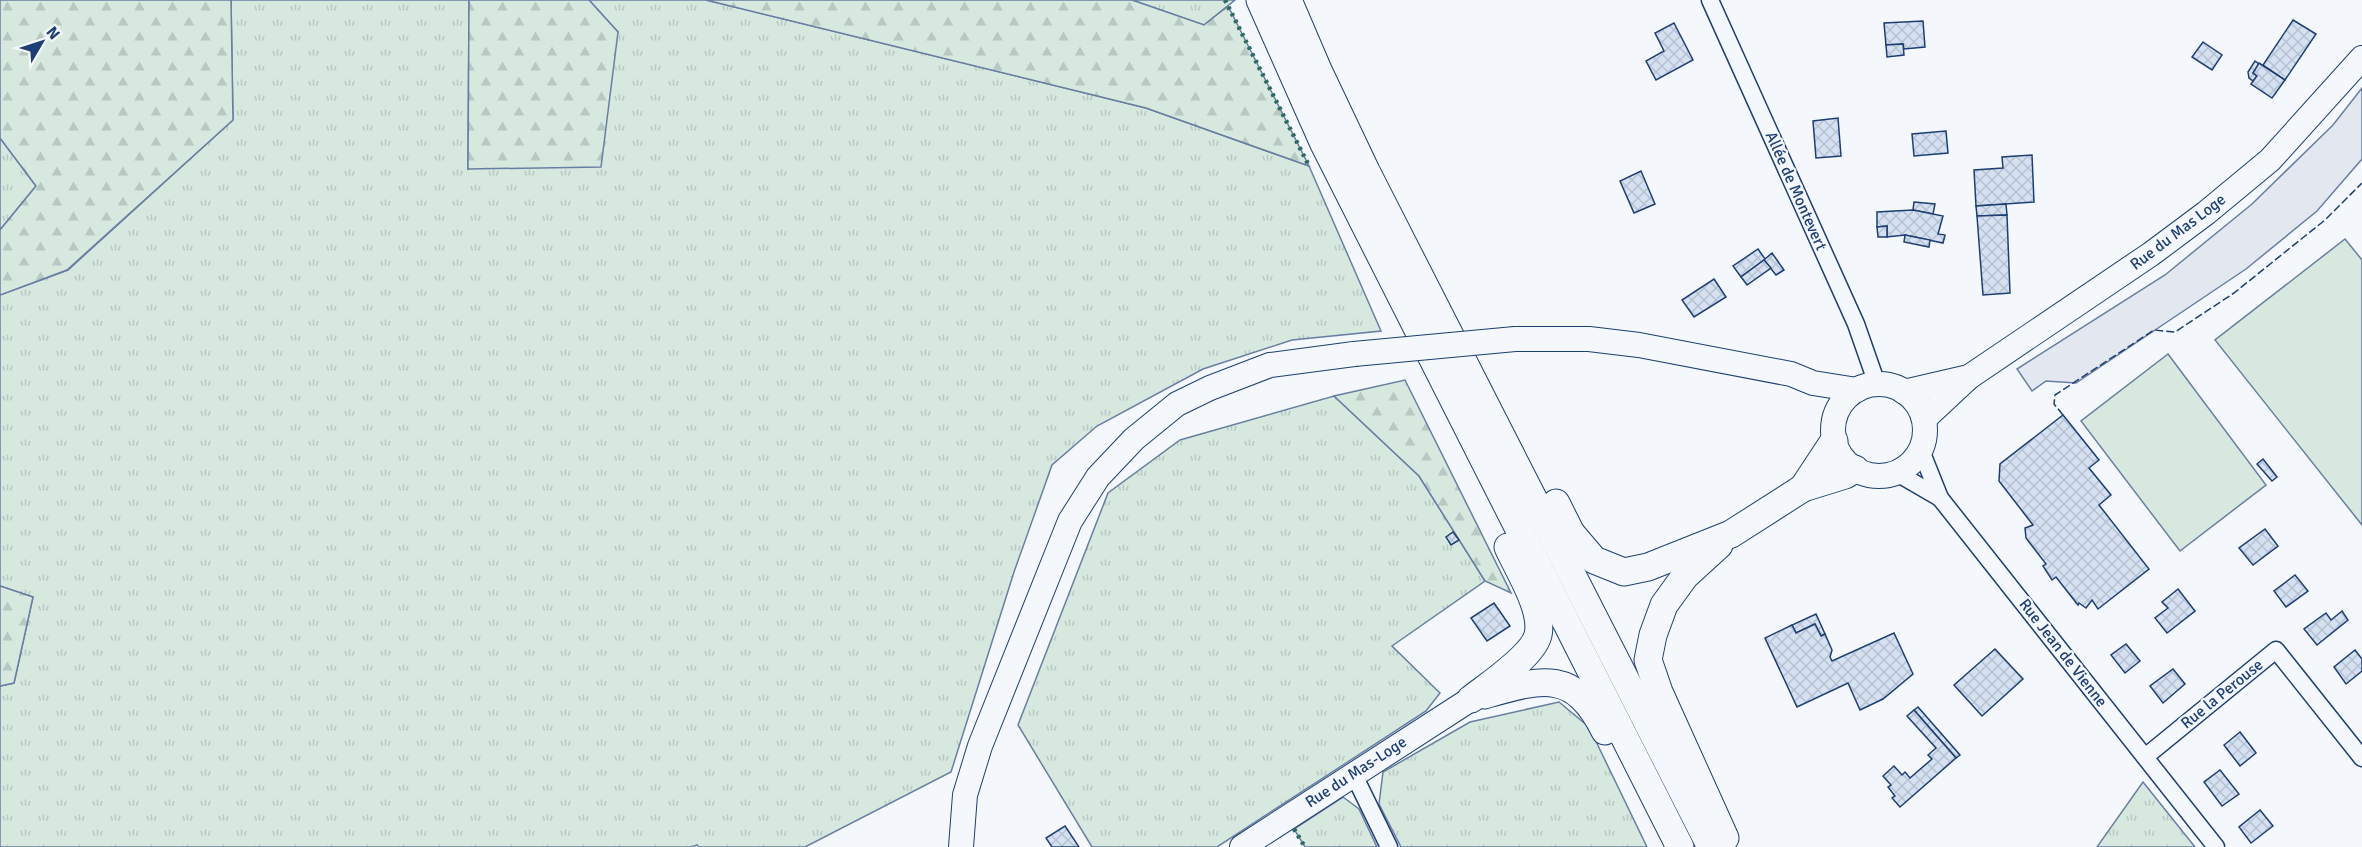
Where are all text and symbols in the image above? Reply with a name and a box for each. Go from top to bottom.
north arrow [12,12,72,72]
text: N [42,23,64,44]
street label: Allée de Montevert [1761,128,1831,254]
street label: Rue du Mas Loge [2126,190,2230,274]
street label: Rue Jean de Vienne [2014,595,2112,711]
street label: Rue la Perouse [2177,655,2267,733]
street label: Rue du Mas-Loge [1302,732,1410,812]

